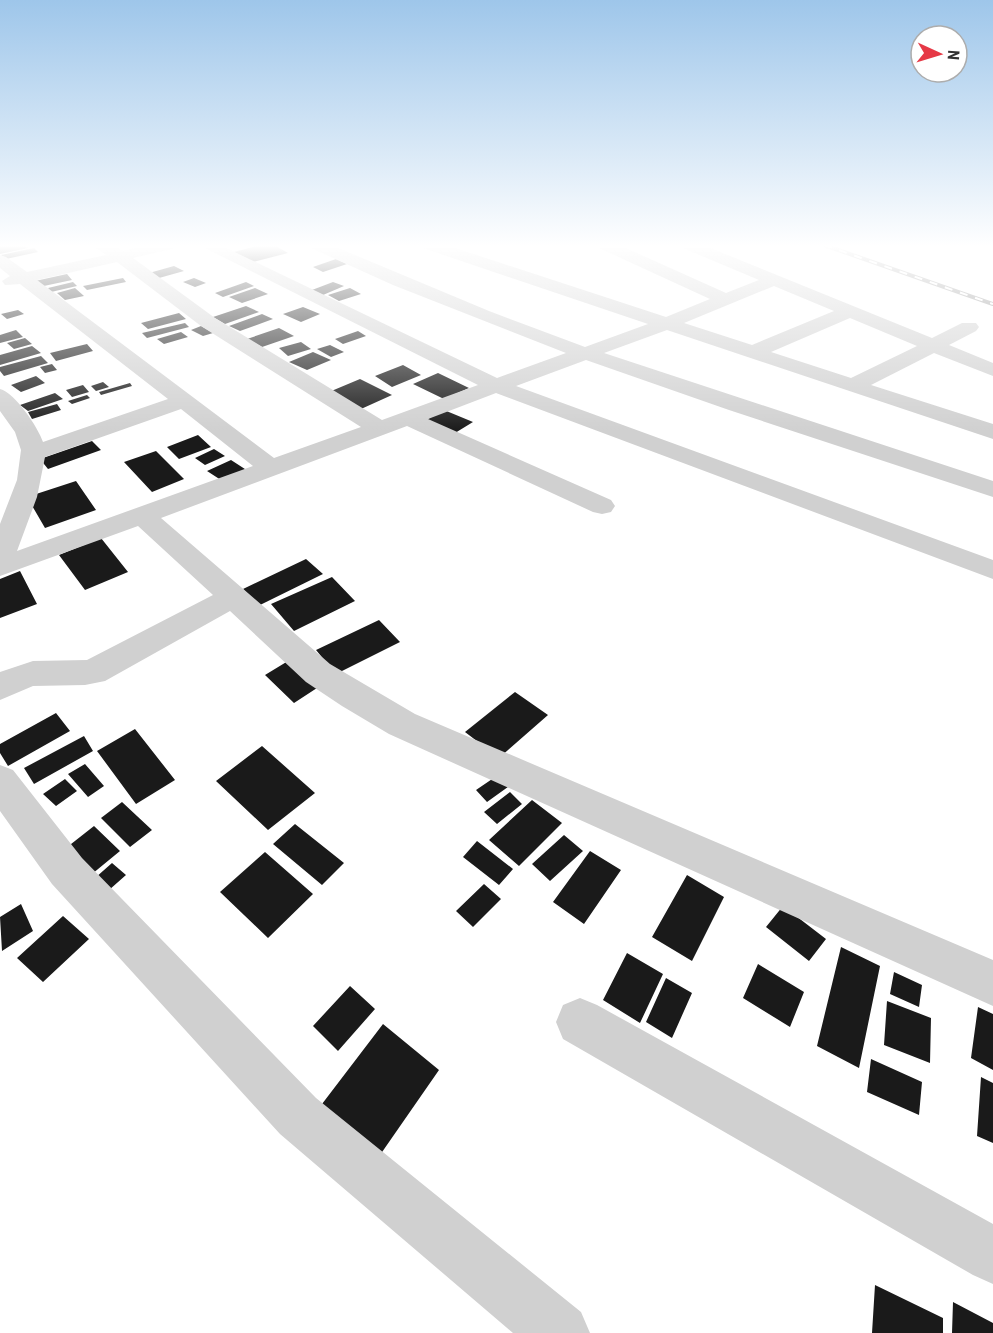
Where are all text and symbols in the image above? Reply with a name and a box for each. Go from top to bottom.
north arrow [909,24,969,84]
text: N [944,49,963,61]

